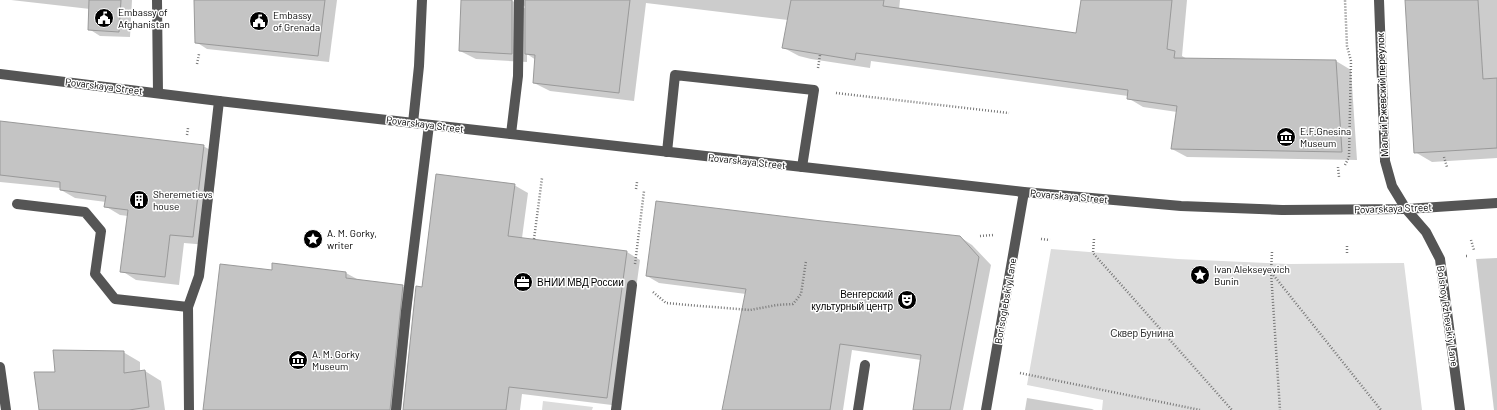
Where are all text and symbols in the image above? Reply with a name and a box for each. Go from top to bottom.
place label: Embassy of Afghanistan [118,6,170,30]
public building icon: Embassy of Afghanistan [93,7,115,29]
place label: Embassy of Grenada [273,9,320,33]
public building icon: Embassy of Grenada [248,10,270,32]
street label: Малый Ржевский переулок [1374,32,1390,157]
street label: Povarskaya Street [65,75,144,97]
street label: Povarskaya Street [386,113,465,135]
place label: E.F.Gnesina Museum [1300,125,1351,149]
museum icon: E.F.Gnesina Museum [1275,126,1297,148]
street label: Povarskaya Street [708,151,787,171]
street label: Povarskaya Street [1030,187,1109,205]
place label: Sheremetievs house [153,188,213,212]
building icon: Sheremetievs house [128,189,150,211]
street label: Povarskaya Street [1354,201,1433,215]
place label: A. M. Gorky, writer [327,227,377,251]
place icon: A. M. Gorky, writer [302,228,324,250]
street label: Borisoglebskiy Lane [992,257,1018,345]
place label: Ivan Alekseyevich Bunin [1214,263,1290,287]
place icon: Ivan Alekseyevich Bunin [1189,264,1211,286]
street label: Bolshoy Rzhevskiy Lane [1435,265,1461,367]
office icon: ВНИИ МВД России [512,271,534,293]
place label: ВНИИ МВД России [537,276,624,288]
place label: Венгерский культурный центр [811,288,893,312]
theatre icon: Венгерский культурный центр [896,289,918,311]
park label: Сквер Бунина [1110,327,1174,339]
place label: A. M. Gorky Museum [312,348,360,372]
museum icon: A. M. Gorky Museum [287,349,309,371]

